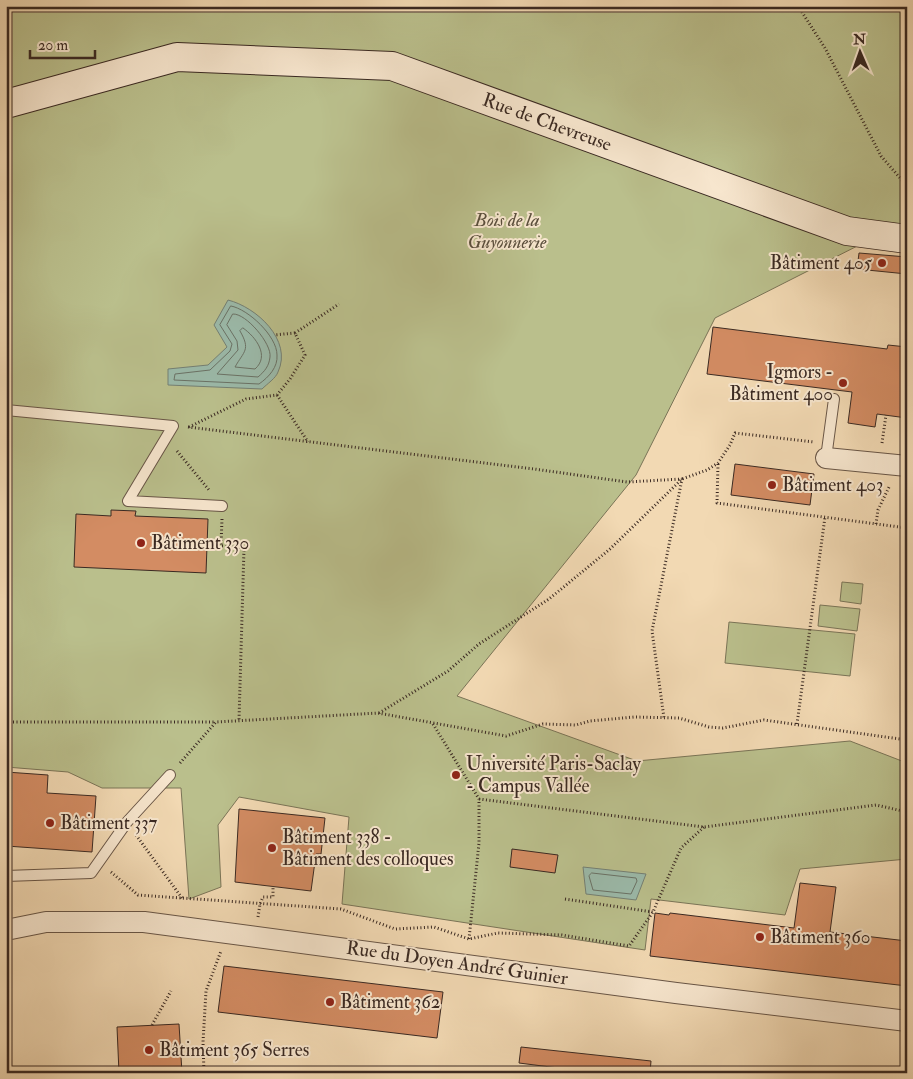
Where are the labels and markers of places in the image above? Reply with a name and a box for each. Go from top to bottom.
place label: Bâtiment 405 [770,251,873,275]
marker: Bâtiment 405 [876,257,888,269]
place label: Igmors - Bâtiment 400 [729,360,833,406]
marker: Igmors - Bâtiment 400 [837,377,849,389]
place label: Bâtiment 403 [782,473,883,497]
marker: Bâtiment 403 [766,479,778,491]
place label: Bâtiment 330 [151,531,249,555]
marker: Bâtiment 330 [135,537,147,549]
place label: Université Paris-Saclay - Campus Vallée [466,752,642,799]
marker: Université Paris-Saclay - Campus Vallée [450,769,462,781]
place label: Bâtiment 337 [60,811,158,835]
marker: Bâtiment 337 [44,817,56,829]
place label: Bâtiment 338 - Bâtiment des colloques [282,825,453,871]
marker: Bâtiment 338 - Bâtiment des colloques [266,842,278,854]
place label: Bâtiment 360 [770,925,871,949]
marker: Bâtiment 360 [754,931,766,943]
place label: Bâtiment 362 [340,990,440,1014]
marker: Bâtiment 362 [324,996,336,1008]
place label: Bâtiment 365 Serres [159,1038,309,1062]
marker: Bâtiment 365 Serres [143,1044,155,1056]

